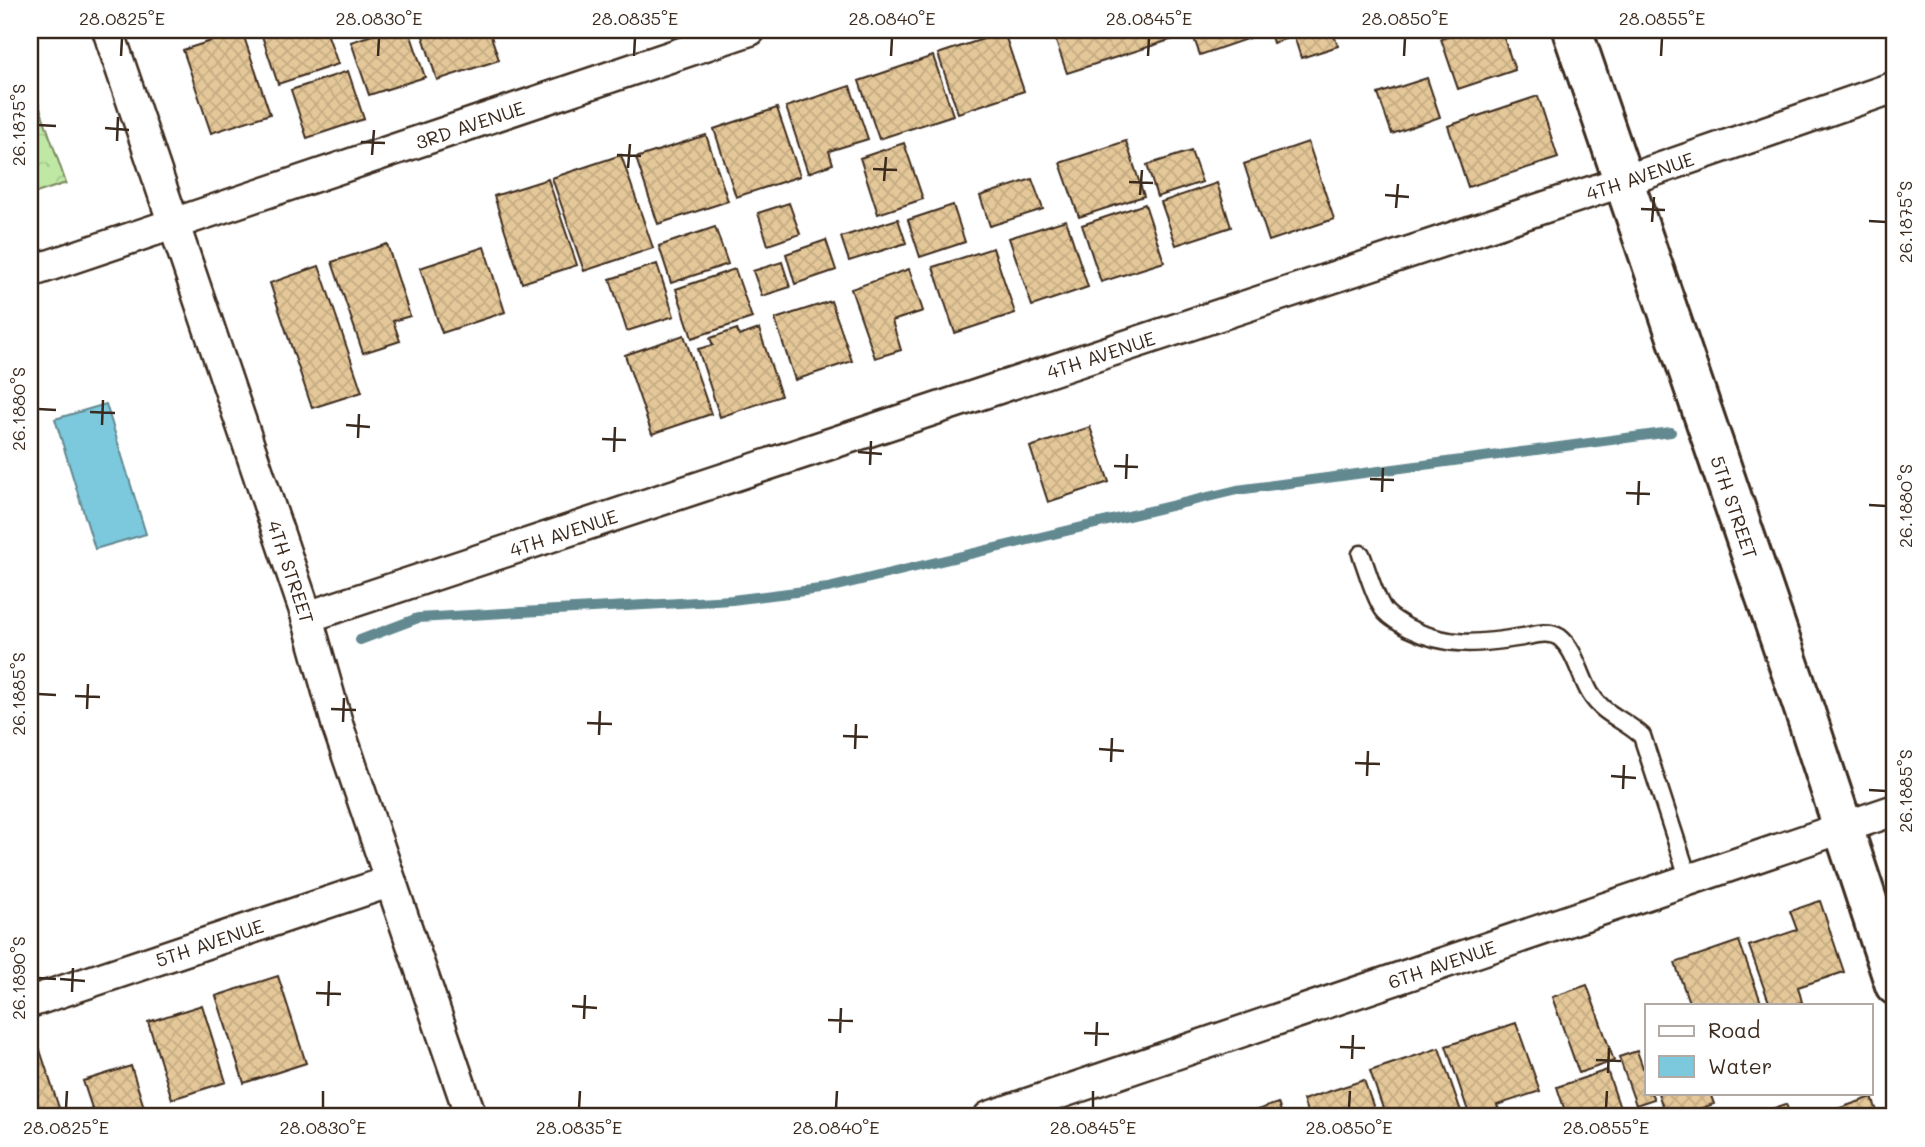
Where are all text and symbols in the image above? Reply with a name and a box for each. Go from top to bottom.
text: 28.0825°E [79,6,165,30]
text: 28.0830°E [335,6,423,30]
text: 28.0835°E [592,6,678,30]
text: 28.0840°E [848,6,936,30]
text: 28.0845°E [1106,6,1192,30]
text: 28.0850°E [1361,6,1449,30]
text: 28.0855°E [1619,6,1705,30]
text: 26.1875°S [6,84,30,166]
street label: 3RD AVENUE [412,94,528,154]
street label: 4TH AVENUE [1583,145,1697,205]
text: 26.1875°S [1893,181,1917,263]
street label: 4TH AVENUE [1043,325,1158,384]
text: 26.1880°S [6,367,30,451]
street label: 5TH STREET [1706,452,1764,562]
text: 26.1880°S [1893,464,1917,548]
street label: 4TH AVENUE [506,503,621,562]
street label: 4TH STREET [263,517,321,626]
text: 26.1885°S [6,652,30,736]
text: 26.1885°S [1893,749,1917,833]
street label: 5TH AVENUE [152,912,267,972]
street label: 6TH AVENUE [1384,934,1499,994]
text: 26.1890°S [6,936,30,1020]
legend [1645,1004,1872,1094]
text: Road [1708,1016,1760,1043]
text: Water [1708,1052,1772,1079]
text: 28.0825°E [23,1115,109,1139]
text: 28.0830°E [279,1115,367,1139]
text: 28.0835°E [536,1115,622,1139]
text: 28.0840°E [792,1115,880,1139]
text: 28.0845°E [1050,1115,1136,1139]
text: 28.0850°E [1305,1115,1393,1139]
text: 28.0855°E [1563,1115,1649,1139]

